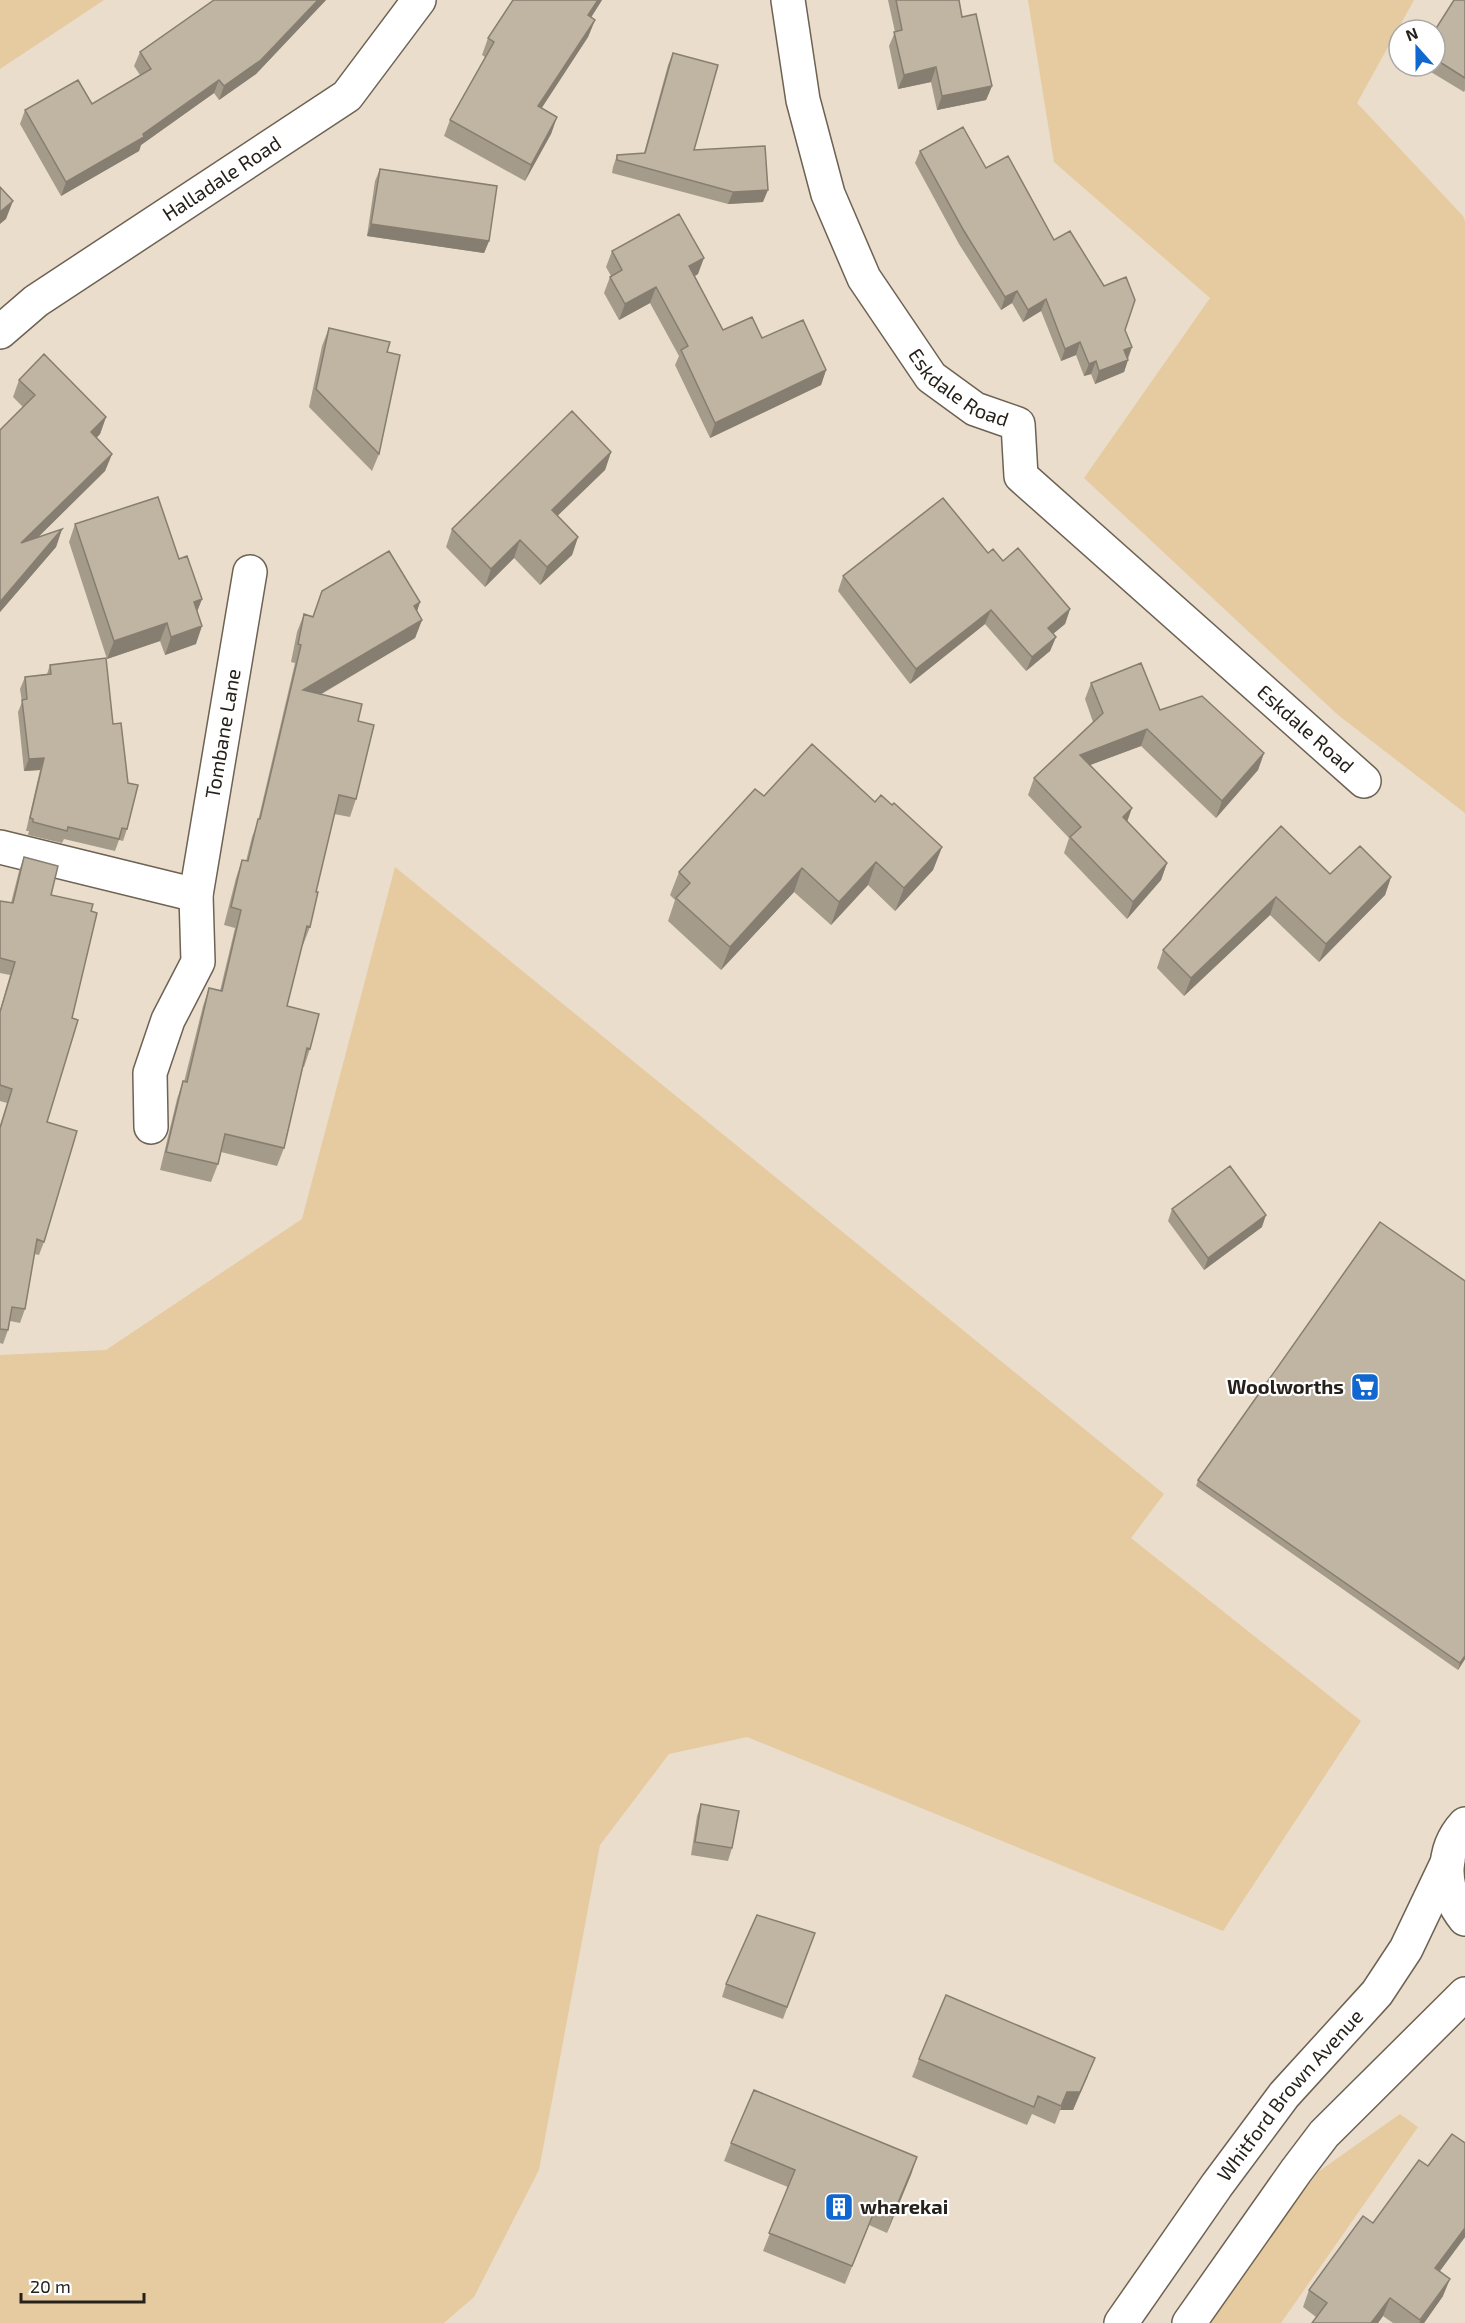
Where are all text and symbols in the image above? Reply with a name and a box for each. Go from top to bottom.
north arrow [1387,18,1447,78]
text: N [1403,23,1420,44]
street label: Halladale Road [157,130,285,225]
street label: Eskdale Road [904,343,1012,431]
street label: Tombane Lane [199,667,245,800]
street label: Eskdale Road [1253,679,1359,777]
supermarket icon: Woolworths [1349,1371,1381,1403]
place label: Woolworths [1227,1374,1344,1398]
street label: Whitford Brown Avenue [1211,2004,1368,2185]
building icon: wharekai [823,2191,855,2223]
place label: wharekai [860,2194,948,2218]
scale bar [21,2266,144,2304]
text: 20 m [30,2275,71,2297]

